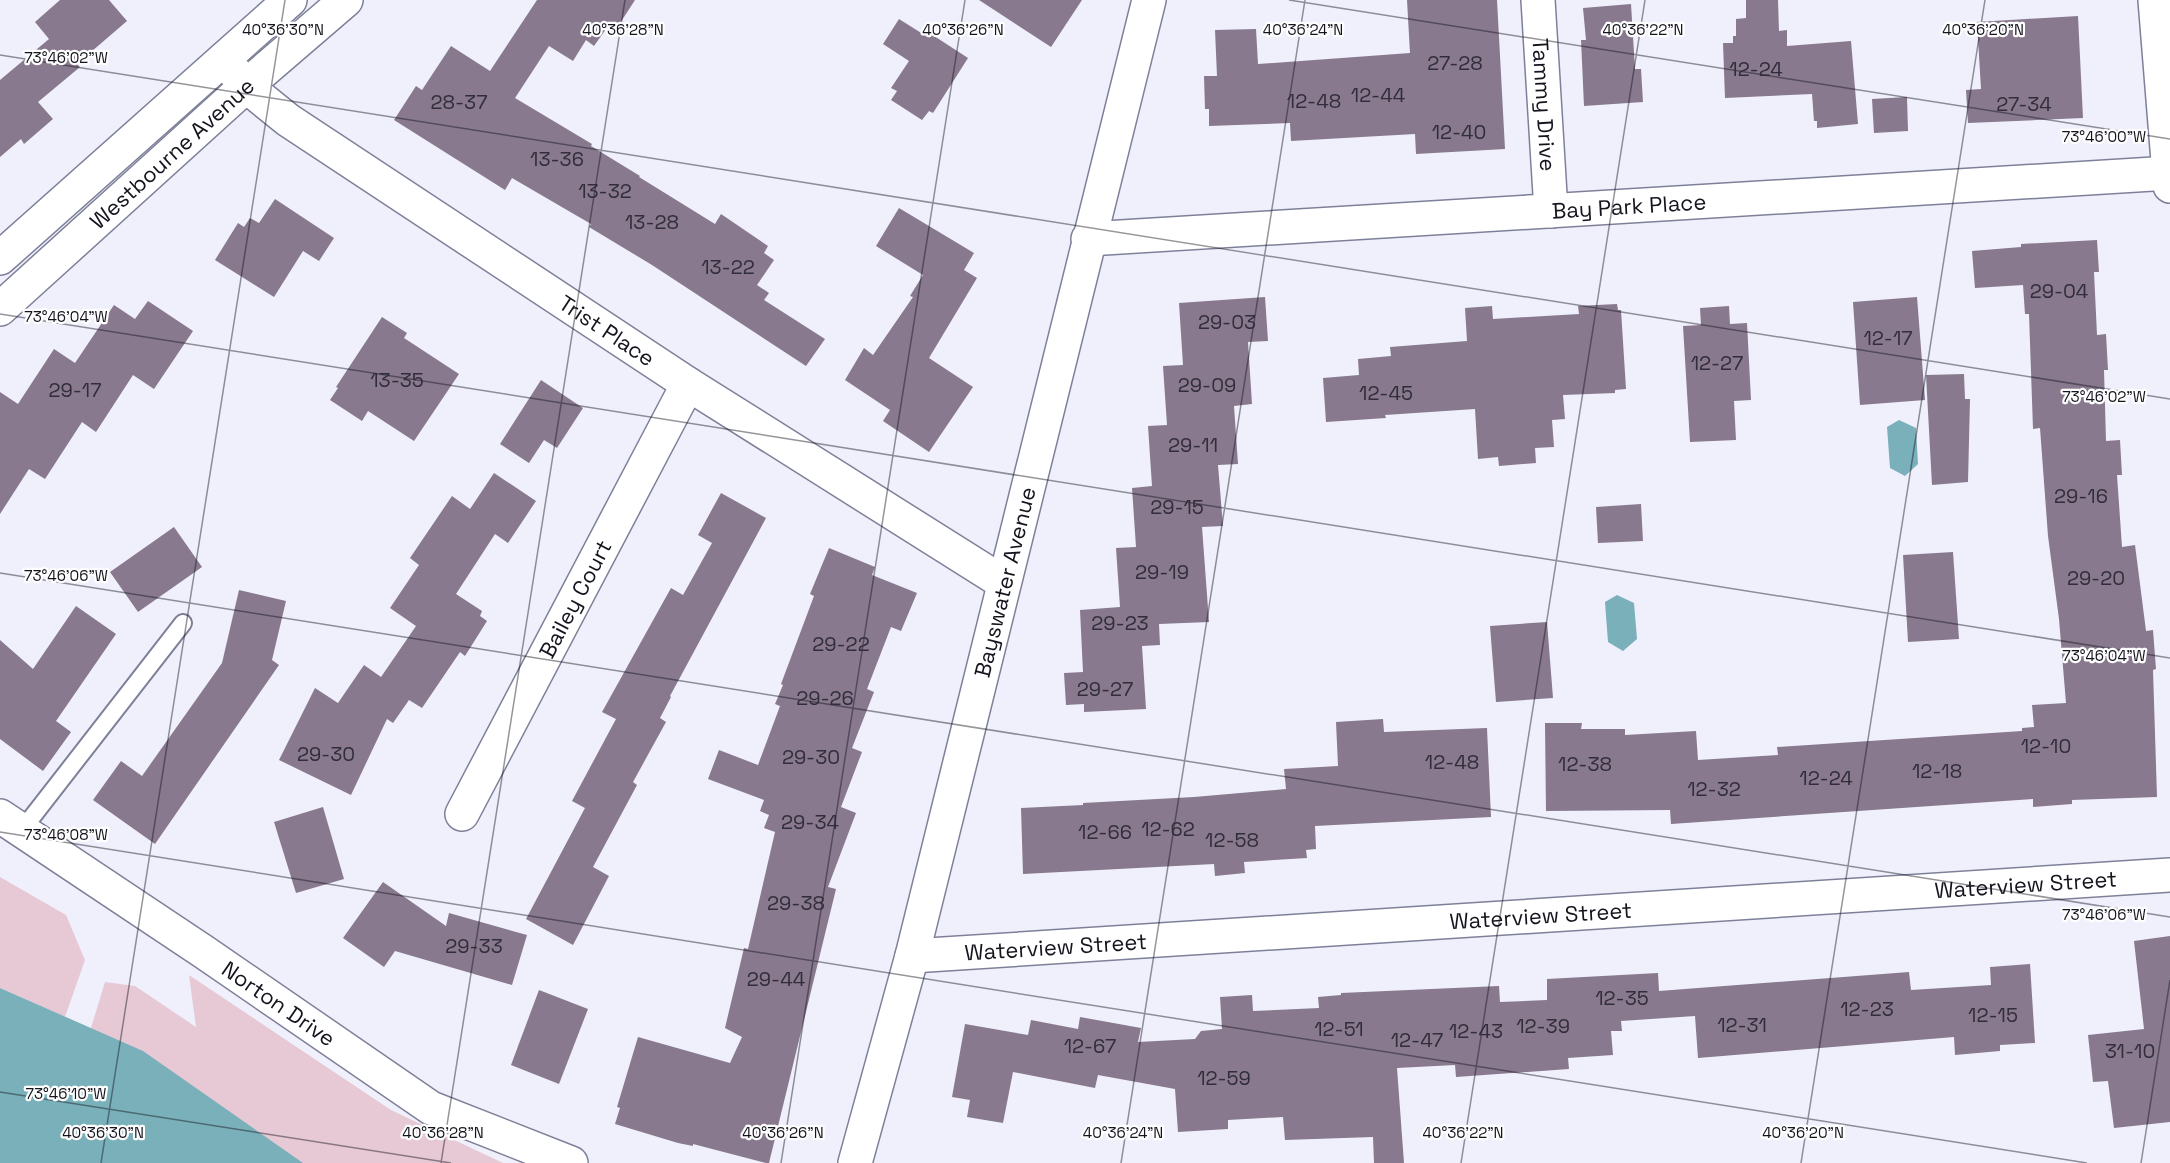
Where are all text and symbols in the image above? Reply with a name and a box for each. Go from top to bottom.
text: 40°36'30"N [242,20,324,39]
text: 40°36'28"N [582,20,664,39]
text: 40°36'26"N [922,20,1004,39]
text: 40°36'24"N [1263,20,1343,39]
text: 40°36'22"N [1602,20,1684,39]
text: 40°36'20"N [1942,20,2024,39]
street label: Tammy Drive [1526,37,1563,172]
text: 73°46'02"W [24,48,108,67]
house number: 27-28 [1427,50,1483,76]
house number: 12-24 [1729,56,1783,82]
street label: Westbourne Avenue [84,71,260,235]
house number: 12-44 [1351,82,1405,108]
house number: 12-48 [1287,88,1341,114]
house number: 28-37 [431,89,487,115]
house number: 27-34 [1996,91,2052,117]
house number: 12-40 [1432,119,1486,145]
text: 73°46'00"W [2062,127,2146,146]
house number: 13-36 [530,146,584,172]
house number: 13-32 [578,178,632,204]
street label: Bay Park Place [1551,187,1707,225]
house number: 13-28 [625,209,679,235]
house number: 13-22 [701,254,755,280]
house number: 29-04 [2030,278,2088,304]
street label: Trist Place [554,289,660,372]
text: 73°46'04"W [24,307,108,326]
house number: 29-03 [1198,309,1256,335]
house number: 12-17 [1863,325,1913,351]
house number: 12-27 [1691,350,1743,376]
house number: 13-35 [370,367,424,393]
house number: 29-09 [1178,372,1236,398]
house number: 29-17 [49,377,102,403]
house number: 12-45 [1359,380,1413,406]
text: 73°46'02"W [2062,387,2146,406]
house number: 29-11 [1168,432,1218,458]
house number: 29-16 [2054,483,2108,509]
street label: Bayswater Avenue [968,484,1042,680]
house number: 29-15 [1150,494,1204,520]
street label: Bailey Court [532,535,618,663]
house number: 29-19 [1135,559,1189,585]
house number: 29-20 [2067,565,2125,591]
text: 73°46'06"W [24,566,108,585]
house number: 29-23 [1091,610,1149,636]
house number: 29-22 [812,631,870,657]
text: 73°46'04"W [2062,646,2146,665]
house number: 29-27 [1077,676,1133,702]
house number: 29-26 [796,685,854,711]
house number: 12-10 [2021,733,2071,759]
house number: 29-30 [297,741,355,767]
house number: 29-30 [782,744,840,770]
house number: 12-48 [1425,749,1479,775]
house number: 12-38 [1558,751,1612,777]
house number: 12-18 [1912,758,1962,784]
house number: 12-24 [1799,765,1853,791]
house number: 12-32 [1687,776,1741,802]
house number: 29-34 [781,809,839,835]
house number: 12-62 [1141,816,1195,842]
house number: 12-66 [1078,819,1132,845]
text: 73°46'08"W [24,825,108,844]
house number: 12-58 [1205,827,1259,853]
street label: Waterview Street [1934,864,2118,904]
house number: 29-38 [767,890,825,916]
street label: Waterview Street [1449,896,1633,935]
text: 73°46'06"W [2062,905,2146,924]
street label: Waterview Street [964,927,1148,967]
house number: 29-33 [445,933,503,959]
street label: Norton Drive [217,955,341,1052]
house number: 29-44 [747,966,805,992]
house number: 12-35 [1595,985,1649,1011]
house number: 12-23 [1840,996,1894,1022]
house number: 12-15 [1968,1002,2018,1028]
house number: 12-31 [1717,1012,1767,1038]
house number: 12-39 [1516,1013,1570,1039]
house number: 12-51 [1314,1016,1364,1042]
house number: 12-43 [1449,1018,1503,1044]
house number: 12-47 [1391,1027,1443,1053]
house number: 12-67 [1064,1033,1116,1059]
house number: 31-10 [2105,1038,2155,1064]
house number: 12-59 [1197,1065,1251,1091]
text: 73°46'10"W [26,1084,106,1103]
text: 40°36'30"N [62,1123,144,1142]
text: 40°36'28"N [402,1123,484,1142]
text: 40°36'26"N [742,1123,824,1142]
text: 40°36'24"N [1083,1123,1163,1142]
text: 40°36'22"N [1422,1123,1504,1142]
text: 40°36'20"N [1762,1123,1844,1142]

